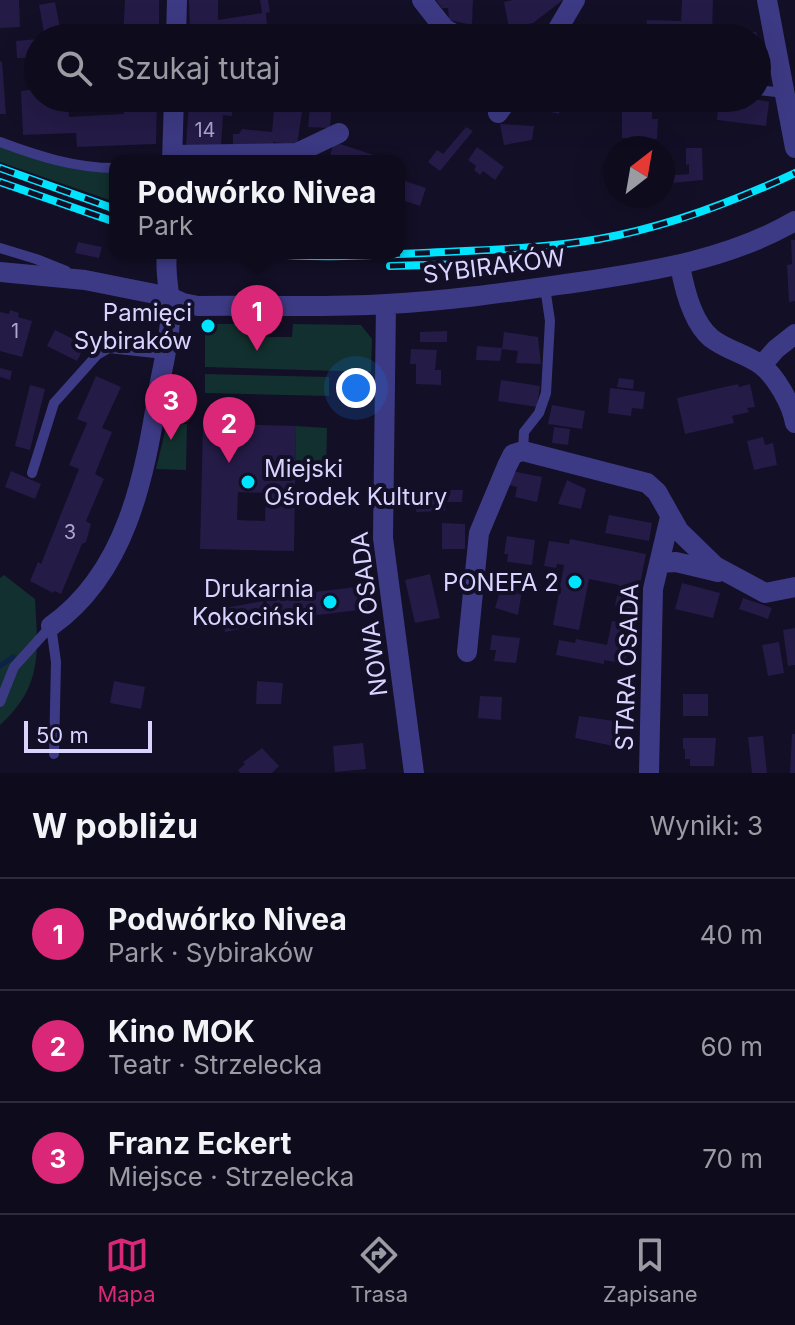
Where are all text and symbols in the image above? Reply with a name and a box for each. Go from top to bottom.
search box [24,24,771,112]
icon: search [52,46,96,90]
text: Szukaj tutaj [116,50,280,86]
house number: 14 [194,118,216,142]
north arrow [603,136,675,208]
popup [109,155,405,259]
text: Podwórko Nivea [138,174,376,210]
text: Park [138,210,193,241]
street label: SYBIRAKÓW [421,243,567,289]
pin: 1 [231,285,283,351]
place label: Pamięci Sybiraków [74,298,192,355]
marker: Pamięci Sybiraków [199,317,217,335]
house number: 1 [11,319,19,343]
your location [336,368,376,408]
pin: 3 [145,374,197,440]
pin: 2 [203,397,255,463]
place label: Miejski Ośrodek Kultury [264,454,447,511]
marker: Miejski Ośrodek Kultury [239,473,257,491]
house number: 3 [64,520,76,544]
street label: NOWA OSADA [345,530,393,698]
place label: PONEFA 2 [443,568,559,597]
marker: PONEFA 2 [566,573,584,591]
place label: Drukarnia Kokociński [192,574,314,631]
street label: STARA OSADA [610,583,644,751]
marker: Drukarnia Kokociński [321,593,339,611]
scale bar [24,717,152,753]
text: 50 m [36,722,89,748]
text: W pobliżu [32,805,198,846]
text: Wyniki: 3 [650,810,763,841]
text: Podwórko Nivea [108,901,347,937]
text: 1 [52,919,64,950]
text: 40 m [700,919,763,950]
text: Park · Sybiraków [108,937,314,968]
text: Kino MOK [108,1013,255,1049]
text: 2 [50,1031,66,1062]
text: 60 m [700,1031,763,1062]
text: Teatr · Strzelecka [108,1049,322,1080]
text: Franz Eckert [108,1125,291,1161]
text: 3 [50,1143,66,1174]
text: 70 m [702,1143,763,1174]
text: Miejsce · Strzelecka [108,1161,354,1192]
tab: Mapa [97,1233,156,1307]
tab: Trasa [350,1233,408,1307]
tab: Zapisane [603,1233,698,1307]

